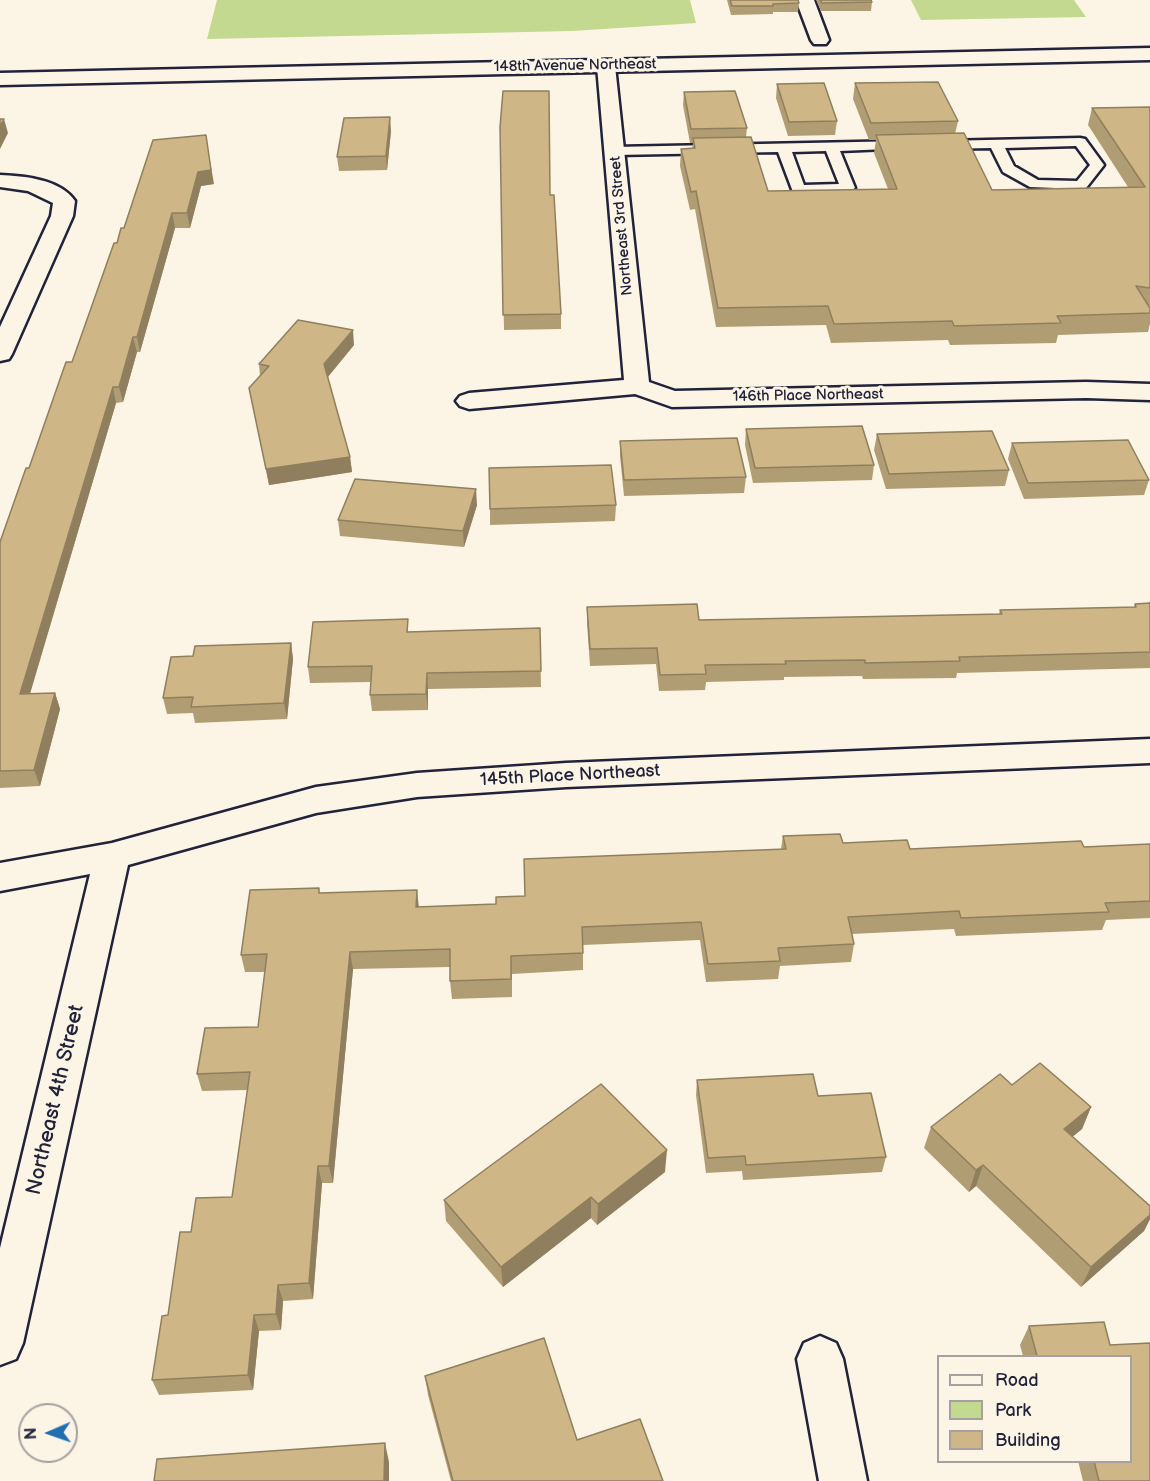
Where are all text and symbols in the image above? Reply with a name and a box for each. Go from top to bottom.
street label: 148th Avenue Northeast [493,56,657,76]
street label: Northeast 3rd Street [607,156,637,296]
street label: 146th Place Northeast [732,386,884,406]
street label: 145th Place Northeast [479,760,661,792]
street label: Northeast 4th Street [22,1002,90,1198]
legend [937,1355,1132,1463]
text: Road [995,1370,1039,1391]
text: Park [995,1400,1031,1421]
north arrow [18,1403,78,1463]
text: N [22,1427,41,1440]
text: Building [995,1430,1061,1451]

